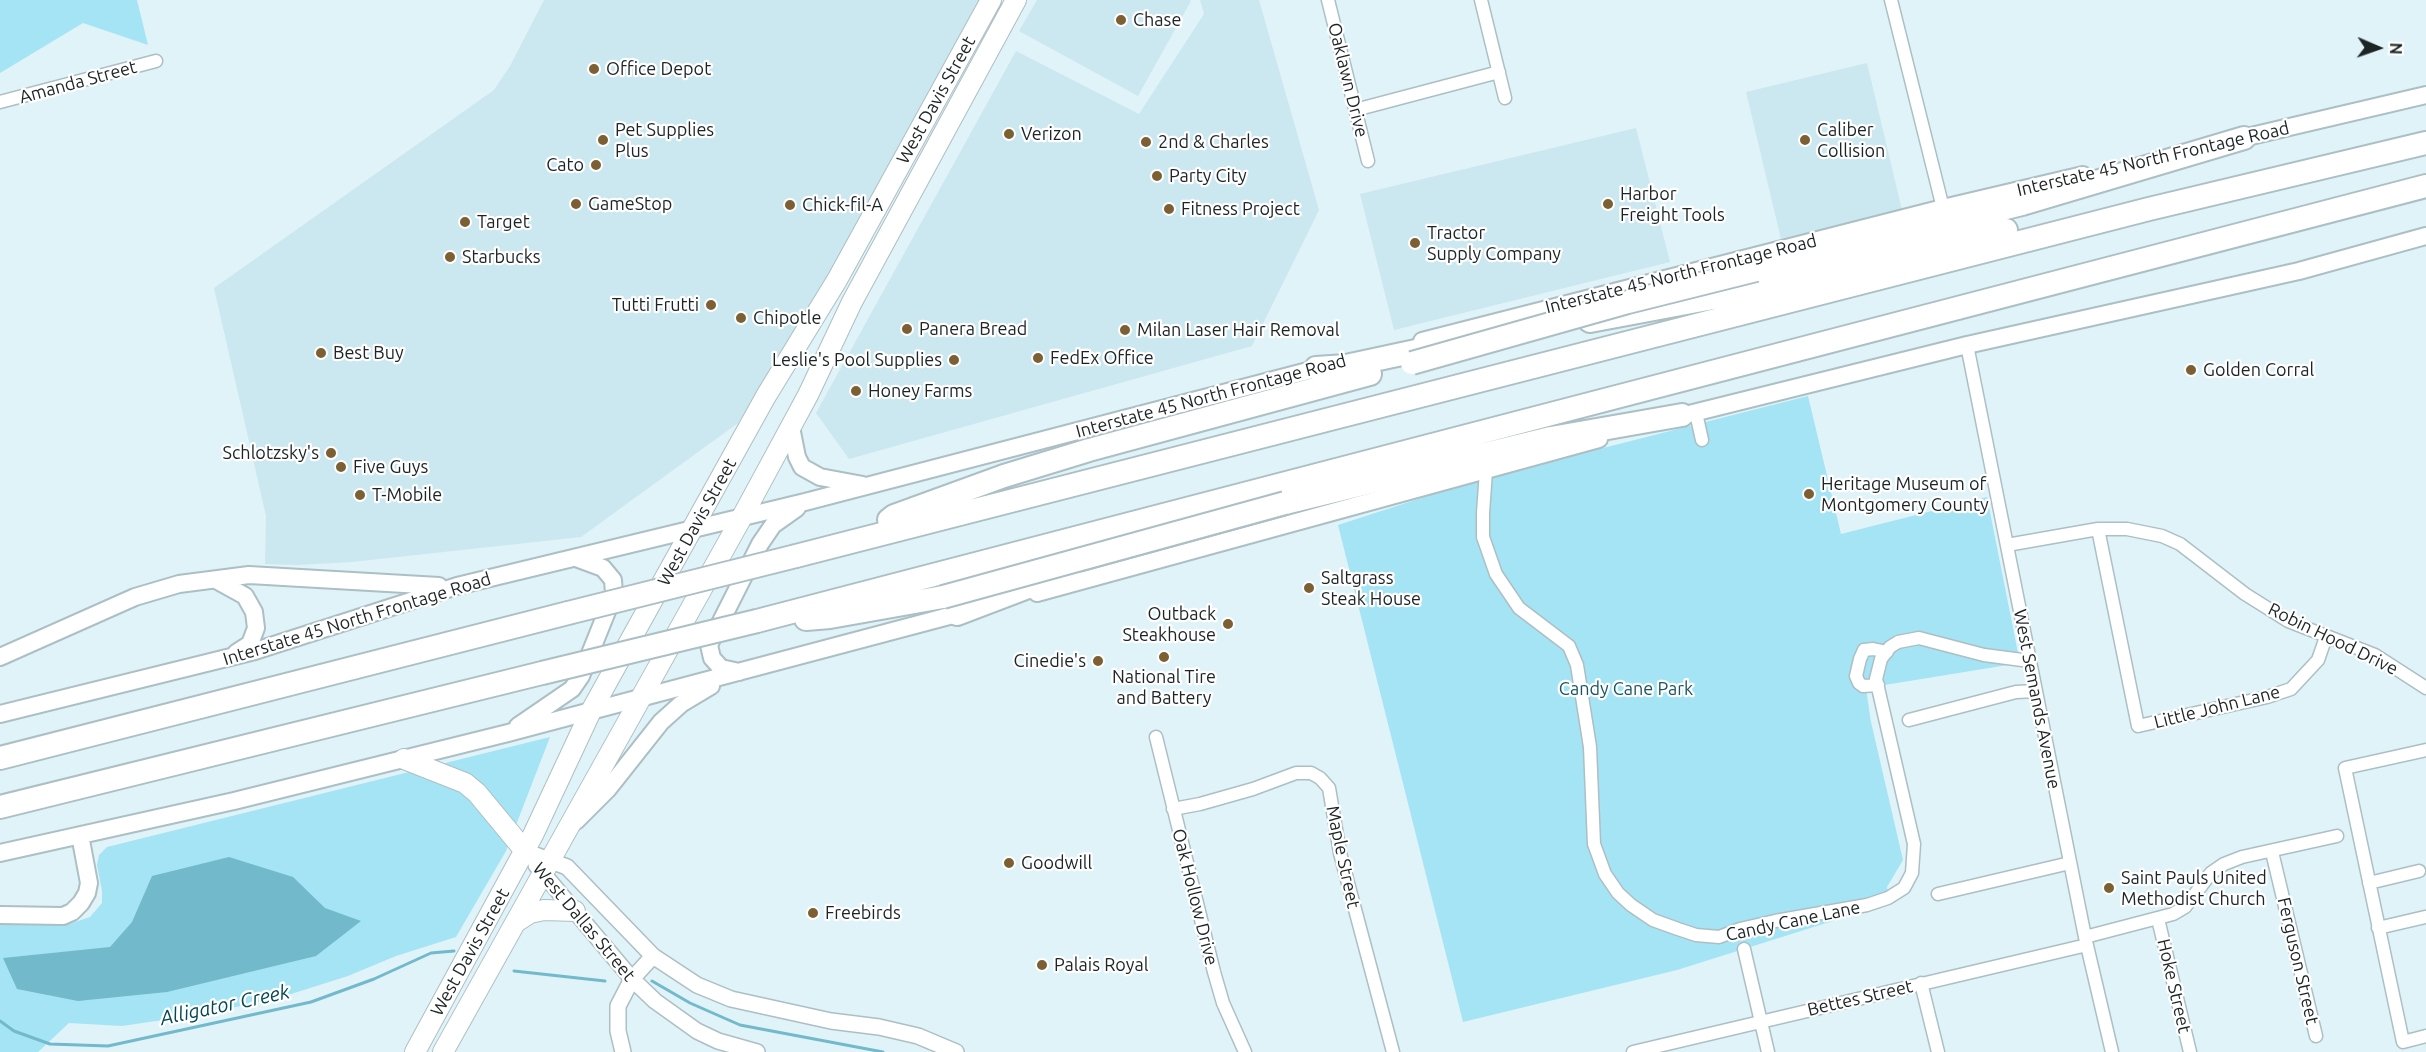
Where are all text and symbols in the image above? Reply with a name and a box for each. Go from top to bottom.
place label: Chase [1133,9,1181,31]
marker: Chase [1114,13,1128,27]
north arrow [2348,18,2408,78]
street label: Oaklawn Drive [1323,21,1373,139]
street label: West Davis Street [892,32,980,168]
text: N [2387,42,2405,55]
street label: Amanda Street [17,56,139,108]
place label: Office Depot [606,58,711,80]
marker: Office Depot [587,62,601,76]
street label: Interstate 45 North Frontage Road [2015,117,2291,201]
place label: Pet Supplies Plus [615,119,714,162]
place label: Caliber Collision [1817,119,1885,162]
place label: Verizon [1021,123,1082,145]
marker: Verizon [1002,127,1016,141]
place label: 2nd & Charles [1158,131,1269,153]
marker: Pet Supplies Plus [596,133,610,147]
marker: Caliber Collision [1798,133,1812,147]
marker: 2nd & Charles [1139,135,1153,149]
place label: Cato [546,154,584,176]
marker: Cato [589,158,603,172]
place label: Party City [1169,165,1247,187]
marker: Party City [1150,169,1164,183]
place label: Harbor Freight Tools [1620,183,1725,226]
place label: GameStop [588,193,672,215]
place label: Chick-fil-A [802,194,883,216]
marker: GameStop [569,197,583,211]
marker: Harbor Freight Tools [1601,197,1615,211]
marker: Chick-fil-A [783,198,797,212]
place label: Fitness Project [1181,198,1300,220]
marker: Fitness Project [1162,202,1176,216]
place label: Target [477,211,530,233]
marker: Target [458,215,472,229]
place label: Tractor Supply Company [1427,222,1561,264]
street label: Interstate 45 North Frontage Road [1543,230,1819,318]
marker: Tractor Supply Company [1408,236,1422,250]
place label: Starbucks [462,246,541,268]
marker: Starbucks [443,250,457,264]
place label: Tutti Frutti [612,294,699,316]
marker: Tutti Frutti [704,298,718,312]
place label: Chipotle [753,307,821,329]
marker: Chipotle [734,311,748,325]
place label: Panera Bread [919,318,1027,340]
place label: Milan Laser Hair Removal [1137,319,1340,341]
marker: Panera Bread [900,322,914,336]
marker: Milan Laser Hair Removal [1118,323,1132,337]
place label: Best Buy [333,342,404,364]
marker: Best Buy [314,346,328,360]
place label: FedEx Office [1050,347,1154,369]
place label: Leslie's Pool Supplies [772,349,942,371]
street label: Interstate 45 North Frontage Road [1073,349,1349,443]
marker: FedEx Office [1031,351,1045,365]
marker: Leslie's Pool Supplies [947,353,961,367]
place label: Golden Corral [2203,359,2314,381]
marker: Golden Corral [2184,363,2198,377]
place label: Honey Farms [868,380,972,402]
marker: Honey Farms [849,384,863,398]
place label: Schlotzsky's [223,442,319,464]
marker: Schlotzsky's [324,446,338,460]
street label: West Davis Street [653,454,741,590]
place label: Five Guys [353,456,428,478]
marker: Five Guys [334,460,348,474]
place label: Heritage Museum of Montgomery County [1821,473,1989,516]
place label: T-Mobile [372,484,442,506]
marker: Heritage Museum of Montgomery County [1802,487,1816,501]
marker: T-Mobile [353,488,367,502]
place label: Saltgrass Steak House [1321,567,1421,610]
street label: Interstate 45 North Frontage Road [220,568,494,670]
marker: Saltgrass Steak House [1302,581,1316,595]
street label: Robin Hood Drive [2265,598,2401,680]
place label: Outback Steakhouse [1122,603,1216,646]
street label: West Semands Avenue [2009,607,2065,791]
marker: Outback Steakhouse [1221,617,1235,631]
place label: Cinedie's [1014,650,1086,672]
marker: National Tire and Battery [1157,650,1171,664]
marker: Cinedie's [1091,654,1105,668]
place label: National Tire and Battery [1112,666,1216,708]
park label: Candy Cane Park [1559,678,1693,700]
street label: Little John Lane [2152,681,2282,733]
street label: Maple Street [1322,804,1364,910]
street label: Oak Hollow Drive [1168,826,1222,968]
place label: Goodwill [1021,852,1092,874]
marker: Goodwill [1002,856,1016,870]
street label: West Dallas Street [528,858,640,986]
place label: Saint Pauls United Methodist Church [2121,867,2267,910]
marker: Saint Pauls United Methodist Church [2102,881,2116,895]
street label: West Davis Street [426,884,514,1020]
street label: Ferguson Street [2273,895,2323,1027]
street label: Candy Cane Lane [1724,896,1862,946]
place label: Freebirds [825,902,901,924]
marker: Freebirds [806,906,820,920]
street label: Hoke Street [2153,937,2195,1035]
place label: Palais Royal [1054,954,1148,976]
marker: Palais Royal [1035,958,1049,972]
street label: Bettes Street [1805,975,1915,1021]
water label: Alligator Creek [158,980,292,1030]

